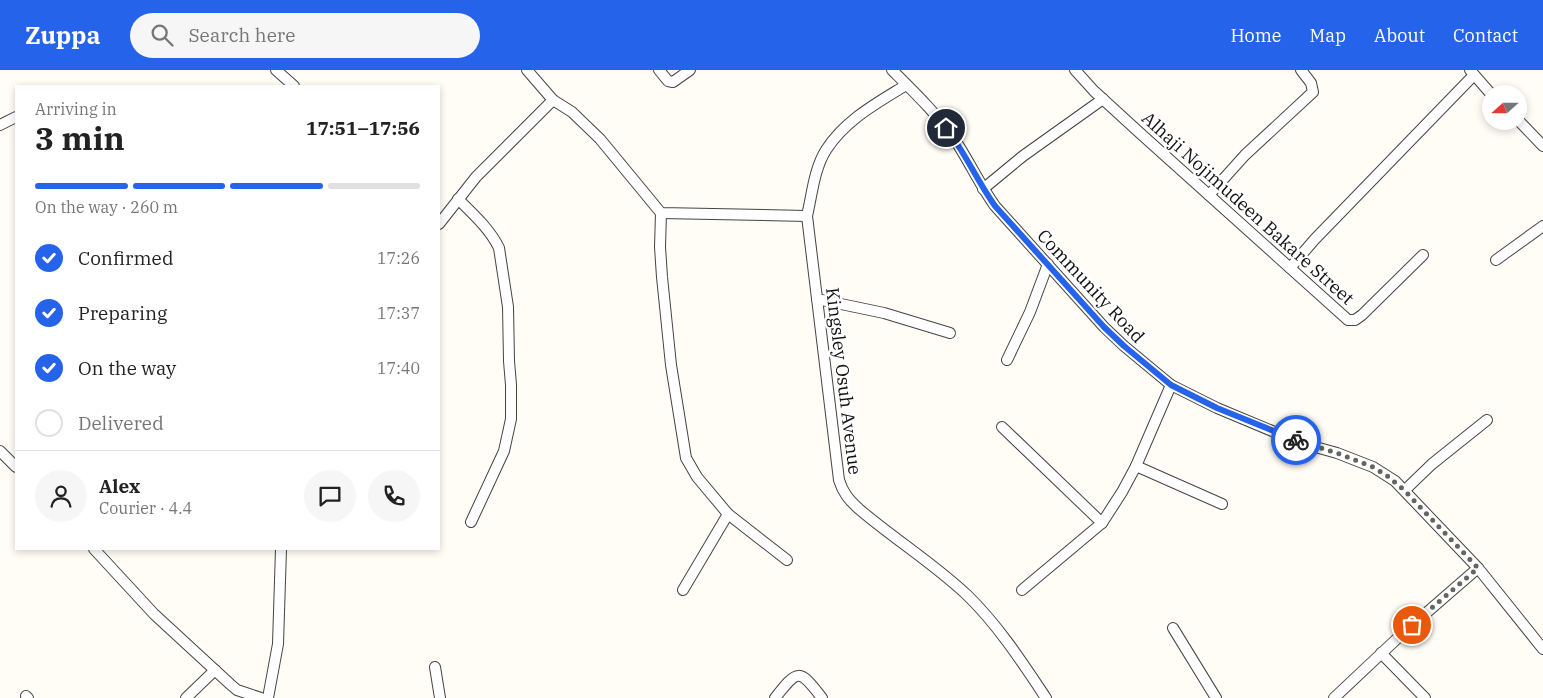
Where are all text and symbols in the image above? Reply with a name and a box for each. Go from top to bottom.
search box [130,13,480,58]
text: Zuppa [25,19,100,51]
icon: search [148,21,176,49]
text: Search here [188,23,295,47]
text: Home [1230,24,1282,47]
text: Map [1310,24,1346,47]
text: About [1374,24,1425,47]
text: Contact [1453,24,1518,47]
north arrow [1482,85,1528,130]
map controls [1482,85,1527,130]
text: Arriving in [35,99,117,119]
street label: Alhaji Nojimudeen Bakare Street [1137,106,1359,310]
pin [925,107,967,149]
icon: home [932,114,960,142]
text: 17:51–17:56 [306,116,420,140]
text: 3 min [35,117,125,159]
text: On the way · 260 m [35,197,178,217]
street label: Community Road [1032,224,1150,348]
icon: check [35,244,63,272]
text: Confirmed [78,246,173,270]
text: 17:26 [377,248,420,268]
street label: Kingsley Osuh Avenue [821,286,867,476]
icon: check [35,299,63,327]
text: Preparing [78,301,167,325]
text: 17:37 [377,303,420,323]
icon: check [35,354,63,382]
text: On the way [78,356,176,380]
text: 17:40 [377,358,420,378]
text: Delivered [78,411,164,435]
courier [1271,415,1321,465]
icon: bike [1282,426,1310,454]
button: person [35,470,87,522]
button: chat [304,470,356,522]
button: phone [368,470,420,522]
text: Alex [99,474,140,498]
text: Courier · 4.4 [99,498,192,518]
pin [1391,604,1433,646]
icon: bag [1398,611,1426,639]

